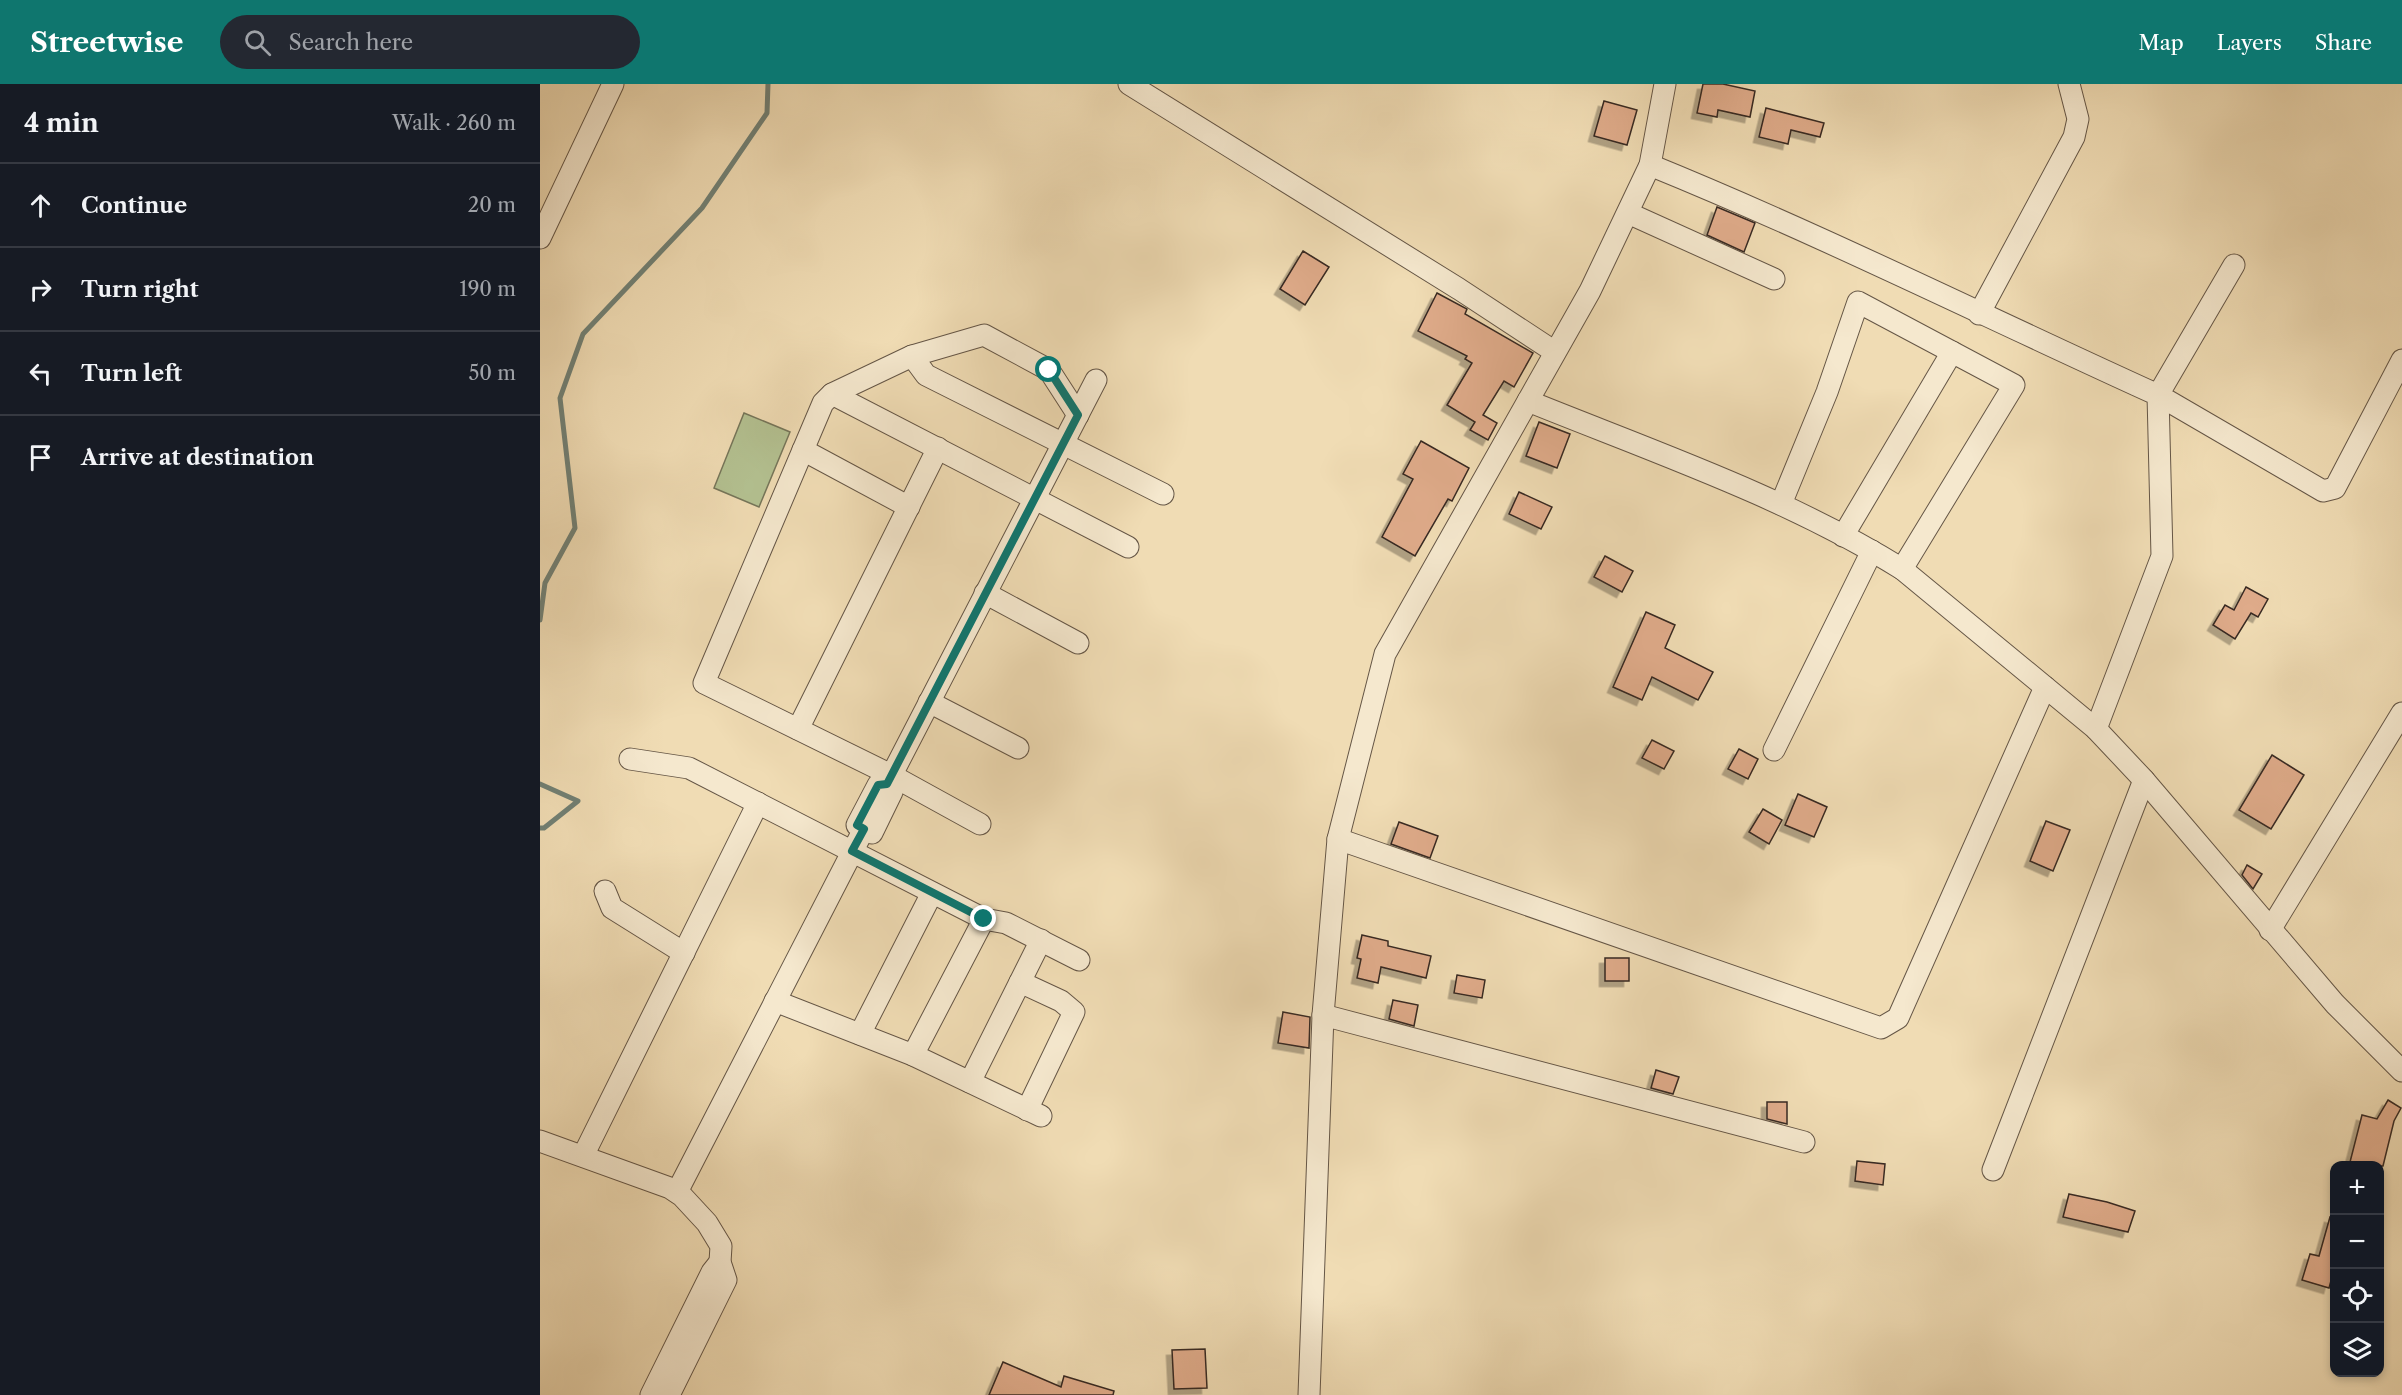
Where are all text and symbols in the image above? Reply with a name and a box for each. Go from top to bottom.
search box [220,15,640,69]
text: Streetwise [30,25,184,59]
icon: search [241,26,274,59]
text: Search here [289,29,413,56]
text: Map [2139,30,2184,55]
text: Layers [2217,30,2282,55]
text: Share [2315,30,2372,55]
text: 4 min [24,107,99,139]
text: Walk · 260 m [392,111,516,135]
icon: ahead [24,189,57,222]
text: Continue [81,192,187,219]
text: 20 m [468,193,516,217]
icon: right [24,273,57,306]
text: Turn right [81,276,199,303]
text: 190 m [459,277,516,301]
route start [1035,356,1061,382]
icon: left [24,357,57,390]
text: Turn left [81,360,182,387]
text: 50 m [469,361,516,385]
icon: arrive [24,441,57,474]
text: Arrive at destination [81,444,314,471]
route end [970,905,996,931]
map controls [2330,1161,2384,1377]
button: + [2330,1161,2384,1215]
button: − [2330,1215,2384,1269]
button: locate [2330,1269,2384,1323]
button: layers [2330,1323,2384,1377]

